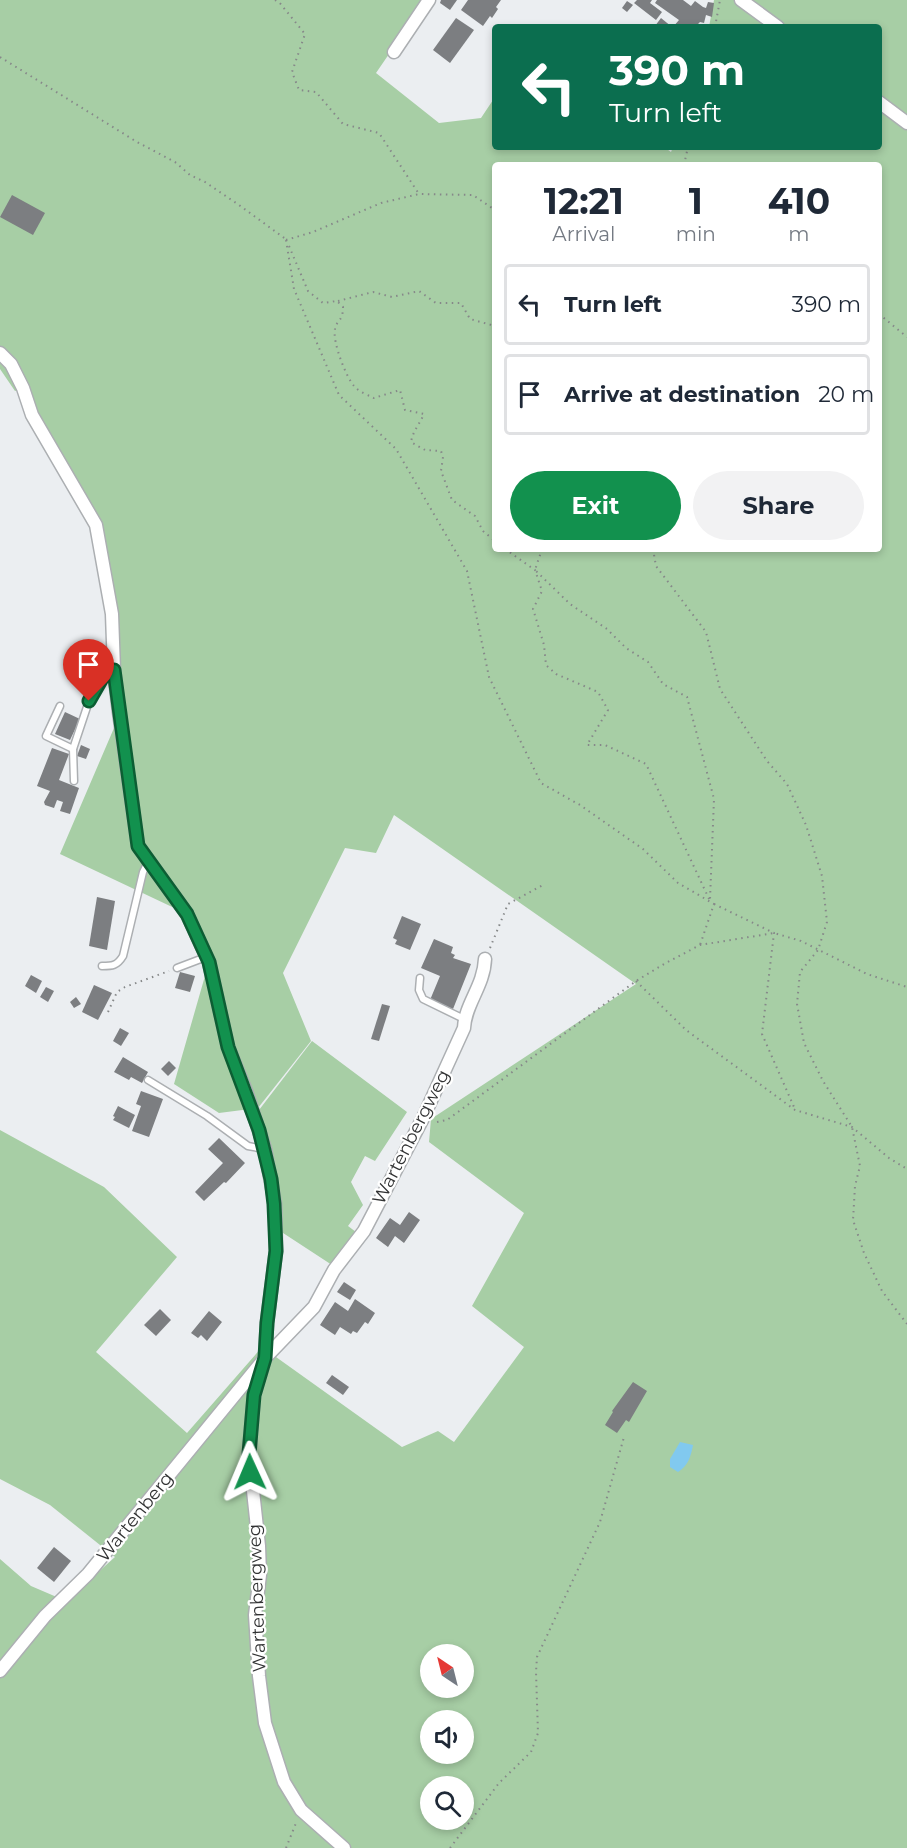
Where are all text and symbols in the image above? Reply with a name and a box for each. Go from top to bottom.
text: 390 m [609,44,745,96]
icon: left [510,48,588,126]
text: Turn left [609,96,722,129]
text: 12:21 [544,179,624,223]
text: 1 [689,179,703,223]
text: 410 [768,179,830,223]
text: Arrival [552,222,615,246]
text: min [676,222,716,246]
text: m [788,222,810,246]
icon: left [513,288,546,321]
text: Turn left [564,291,662,318]
text: 390 m [792,291,861,318]
icon: arrive [513,378,546,411]
text: Arrive at destination [564,381,800,408]
text: 20 m [818,381,874,408]
button: Exit [510,471,681,540]
button: Share [693,471,864,540]
pin [63,639,114,701]
icon: arrive [72,648,105,681]
street label: Wartenbergweg [368,1066,454,1208]
position arrow [218,1440,282,1504]
street label: Wartenberg [92,1468,178,1566]
street label: Wartenbergweg [243,1524,271,1672]
north arrow [420,1644,474,1698]
map controls [420,1644,474,1830]
button: sound [420,1710,474,1764]
button: search [420,1776,474,1830]

